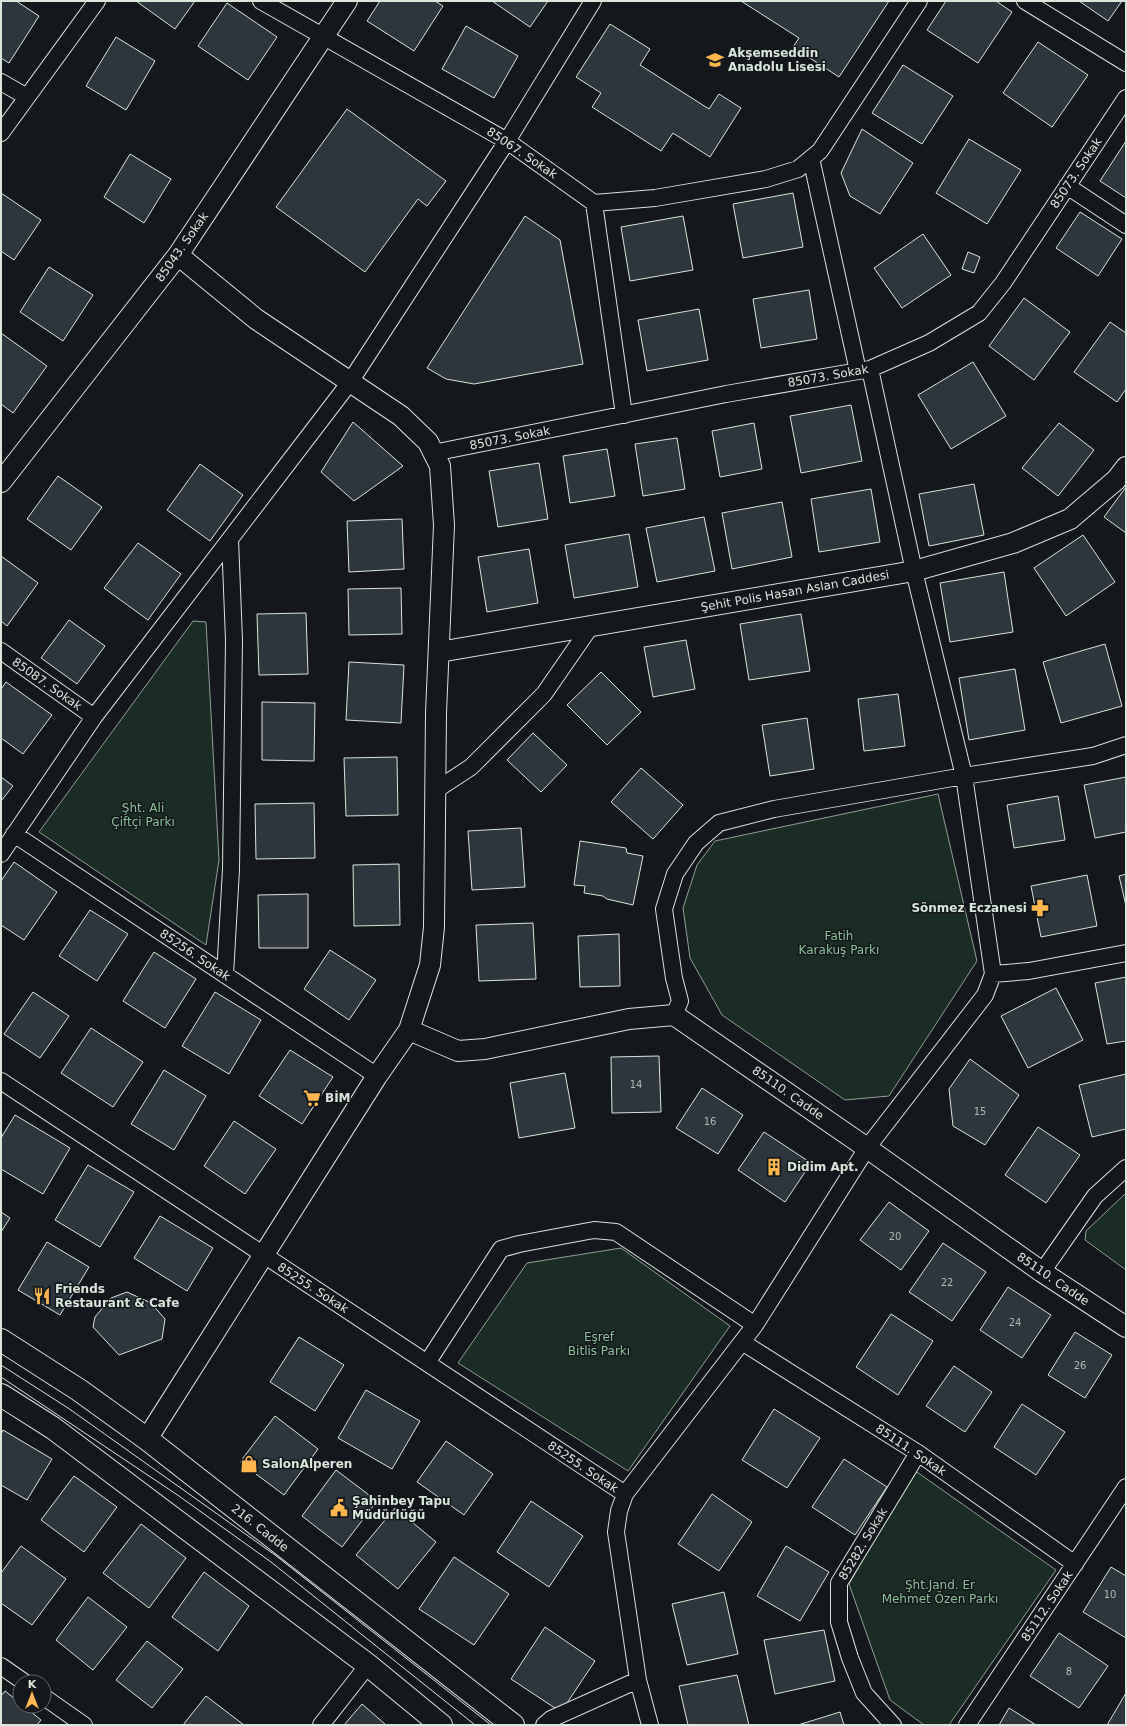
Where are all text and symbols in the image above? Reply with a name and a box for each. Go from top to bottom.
place label: Akşemseddin Anadolu Lisesi [728,46,826,74]
school or university icon: Akşemseddin Anadolu Lisesi [705,50,725,70]
street label: 85067. Sokak [484,124,560,182]
street label: 85073. Sokak [1047,135,1105,211]
street label: 85043. Sokak [153,209,211,285]
street label: 85073. Sokak [786,362,870,390]
street label: 85073. Sokak [469,423,552,453]
street label: Şehit Polis Hasan Aslan Caddesi [700,568,890,614]
street label: 85087. Sokak [9,655,85,713]
park label: Şht. Ali Çiftçi Parkı [111,801,175,829]
pharmacy icon: Sönmez Eczanesi [1030,898,1050,918]
place label: Sönmez Eczanesi [911,901,1027,915]
street label: 85256. Sokak [157,926,233,984]
park label: Fatih Karakuş Parkı [799,929,879,957]
street label: 85110. Cadde [750,1063,826,1123]
house number: 14 [630,1079,642,1090]
supermarket icon: BİM [302,1088,322,1108]
place label: BİM [325,1090,351,1105]
house number: 15 [974,1106,986,1117]
house number: 16 [704,1116,716,1127]
building icon: Didim Apt. [764,1157,784,1177]
place label: Didim Apt. [787,1160,859,1174]
house number: 20 [889,1231,901,1242]
street label: 85110. Cadde [1014,1250,1092,1308]
street label: 85255. Sokak [275,1260,351,1316]
house number: 22 [941,1277,953,1288]
place label: Friends Restaurant & Cafe [55,1282,179,1310]
restaurant icon: Friends Restaurant & Cafe [32,1286,52,1306]
house number: 24 [1009,1317,1021,1328]
park label: Eşref Bitlis Parkı [568,1330,630,1358]
house number: 26 [1074,1360,1086,1371]
street label: 85111. Sokak [873,1421,949,1479]
street label: 85255. Sokak [545,1438,621,1496]
shop icon: SalonAlperen [239,1454,259,1474]
place label: SalonAlperen [262,1457,352,1471]
place label: Şahinbey Tapu Müdürlüğü [352,1494,451,1522]
public building icon: Şahinbey Tapu Müdürlüğü [329,1498,349,1518]
street label: 216. Cadde [229,1501,291,1555]
street label: 85282. Sokak [836,1505,890,1583]
street label: 85112. Sokak [1018,1568,1076,1644]
park label: Şht.Jand. Er Mehmet Özen Parkı [882,1578,998,1606]
house number: 10 [1104,1589,1116,1600]
house number: 8 [1066,1666,1072,1677]
north arrow [12,1674,52,1714]
text: K [28,1678,37,1691]

